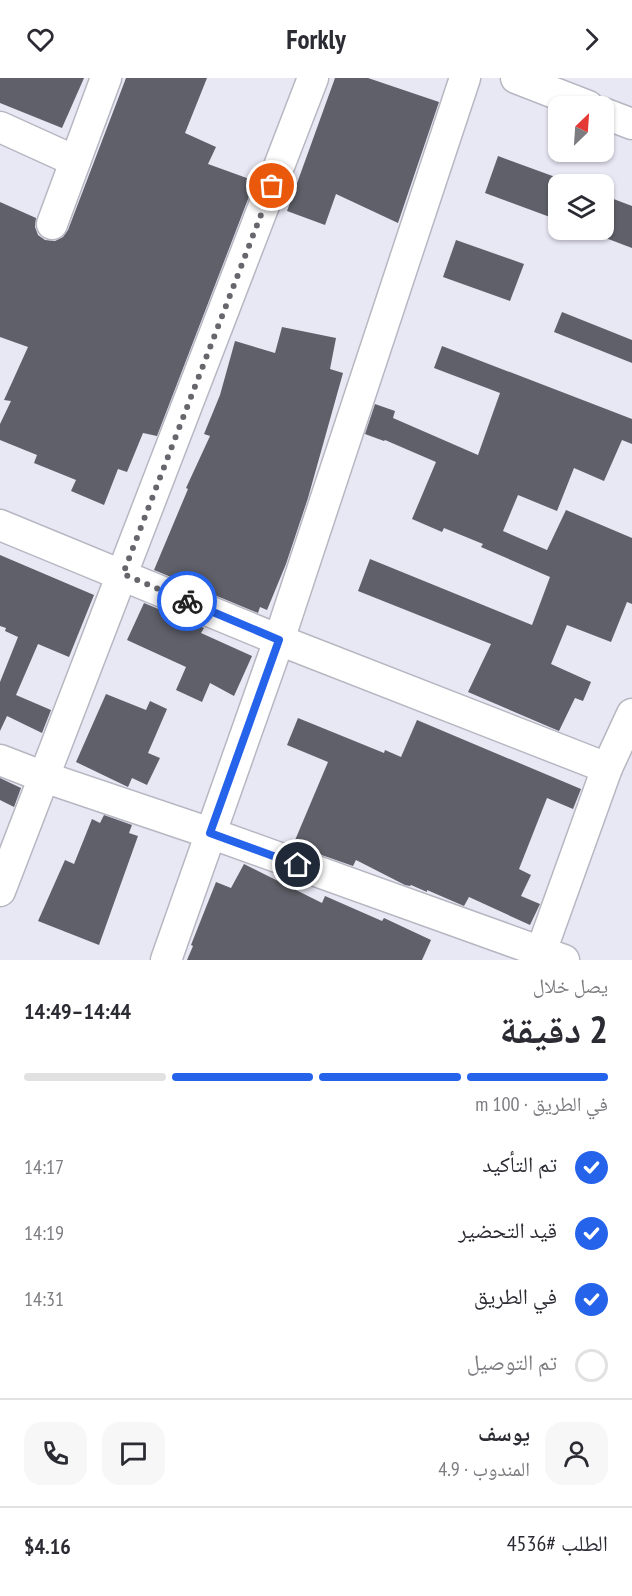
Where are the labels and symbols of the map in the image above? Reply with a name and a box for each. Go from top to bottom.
north arrow [548,96,614,162]
pin [246,160,297,211]
courier [157,571,217,631]
pin [272,839,323,890]

